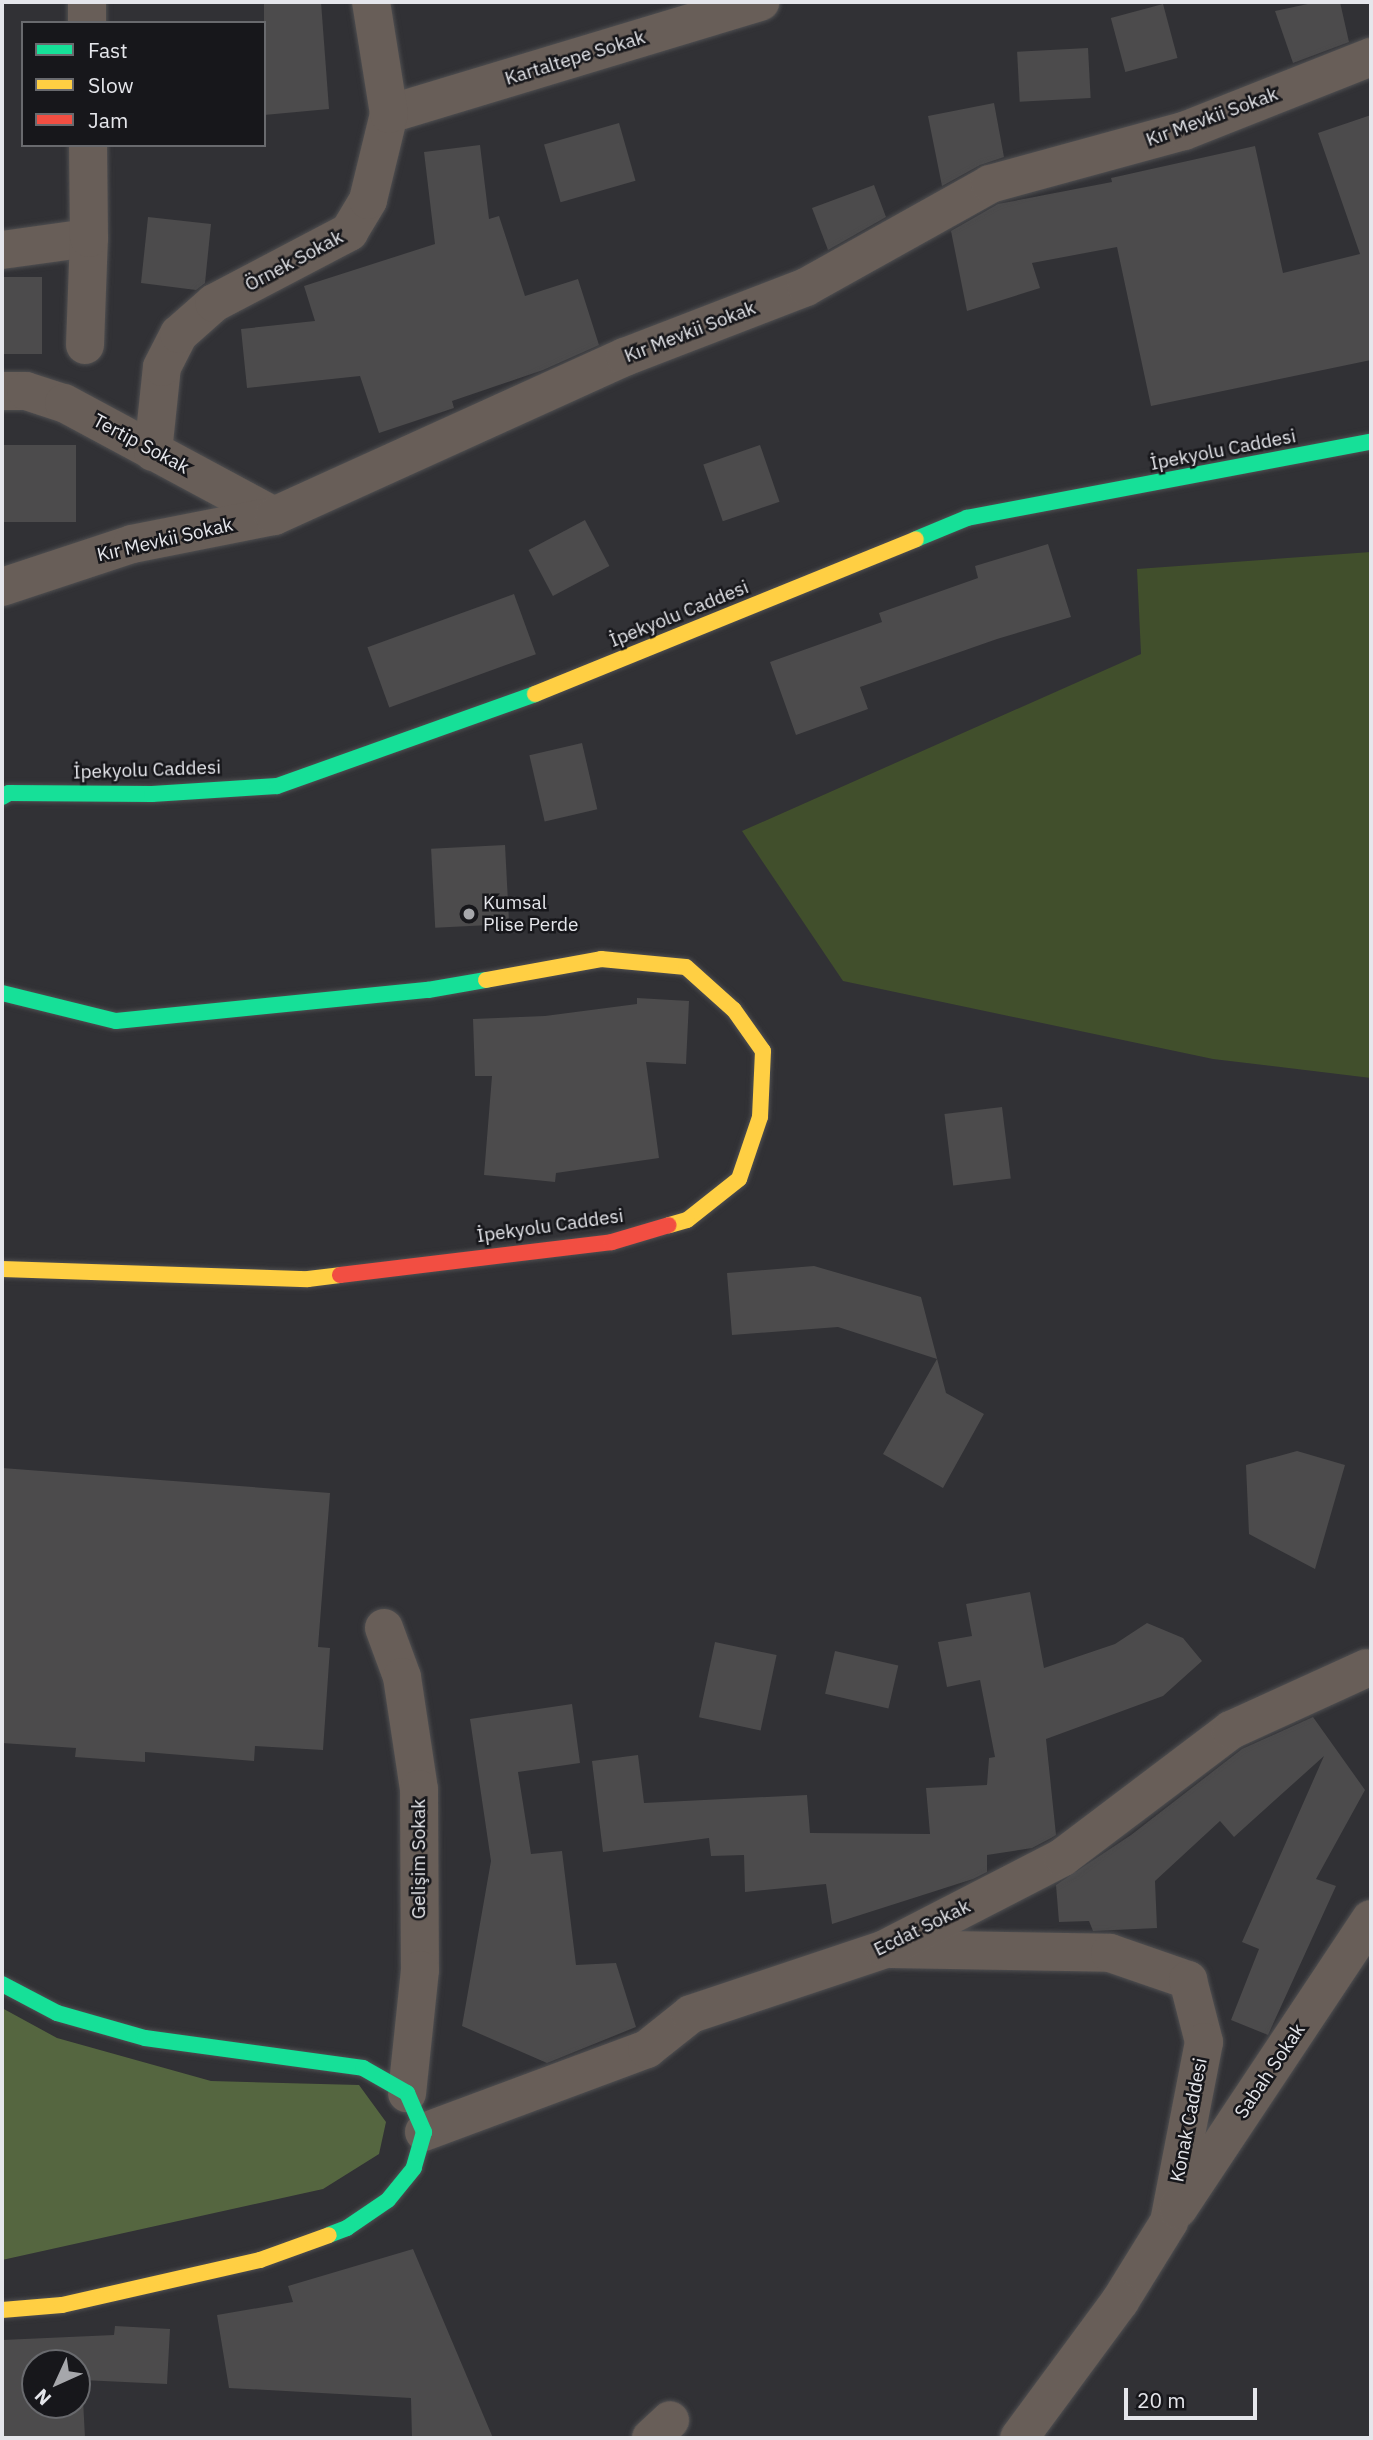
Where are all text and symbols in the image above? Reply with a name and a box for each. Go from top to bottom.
legend [21,21,266,147]
street label: Kartaltepe Sokak [502,26,648,90]
text: Fast [88,36,128,64]
text: Slow [88,71,134,99]
street label: Kır Mevkii Sokak [1143,83,1281,151]
text: Jam [88,106,128,134]
street label: Örnek Sokak [241,226,347,296]
street label: Kır Mevkii Sokak [621,296,759,368]
street label: Tertip Sokak [89,409,193,479]
street label: İpekyolu Caddesi [1148,425,1298,475]
street label: Kır Mevkii Sokak [95,513,235,567]
street label: İpekyolu Caddesi [606,576,752,652]
street label: İpekyolu Caddesi [73,756,221,784]
place label: Kumsal Plise Perde [483,892,578,936]
marker: Kumsal Plise Perde [461,906,477,922]
street label: İpekyolu Caddesi [475,1204,625,1248]
street label: Gelişim Sokak [408,1799,430,1919]
street label: Ecdat Sokak [870,1895,974,1961]
street label: Sabah Sokak [1230,2019,1310,2123]
street label: Konak Caddesi [1166,2056,1212,2184]
north arrow [21,2349,91,2419]
scale bar [1128,2374,1261,2418]
text: N [29,2384,56,2411]
text: 20 m [1137,2386,1186,2414]

